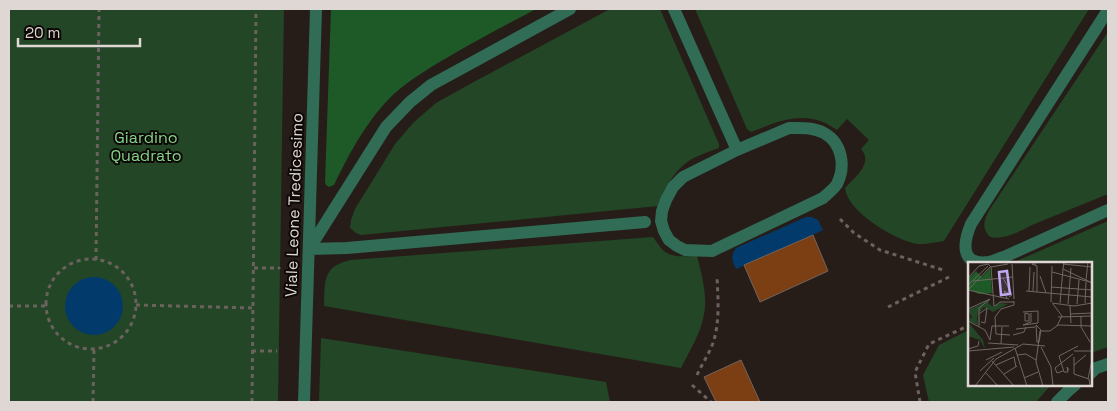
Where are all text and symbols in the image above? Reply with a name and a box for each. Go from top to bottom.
scale bar [18,15,140,47]
text: 20 m [25,23,60,42]
street label: Viale Leone Tredicesimo [280,113,308,297]
park label: Giardino Quadrato [110,127,182,166]
inset map [968,262,1092,386]

